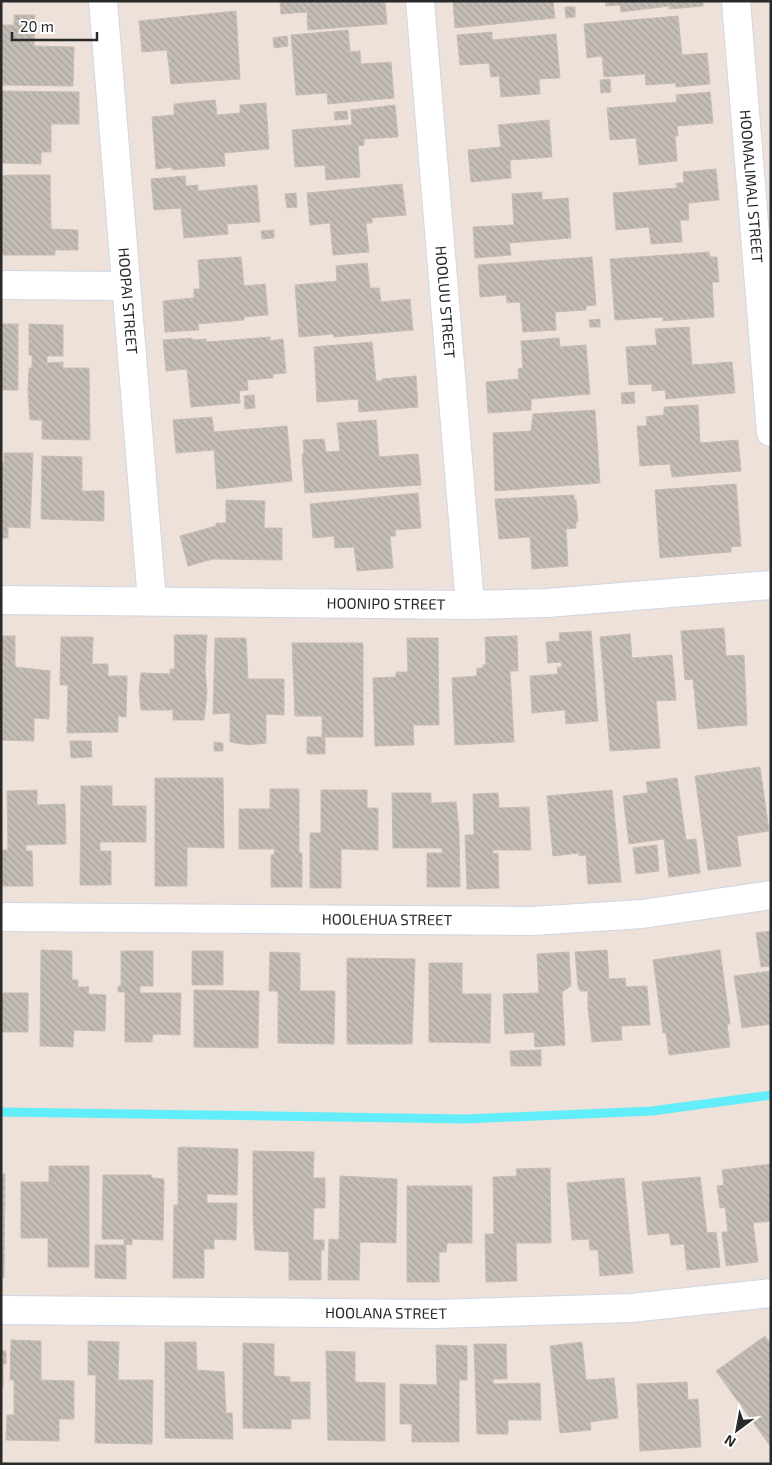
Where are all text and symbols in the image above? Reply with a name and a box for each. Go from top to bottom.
scale bar [12,10,98,42]
text: 20 m [20,17,54,35]
street label: HOOMALIMALI STREET [737,109,767,264]
street label: HOOLUU STREET [432,245,460,359]
street label: HOOPAI STREET [115,247,142,355]
street label: HOONIPO STREET [326,593,446,613]
street label: HOOLEHUA STREET [322,909,453,928]
street label: HOOLANA STREET [325,1303,448,1322]
north arrow [712,1405,762,1455]
text: N [721,1432,739,1451]

